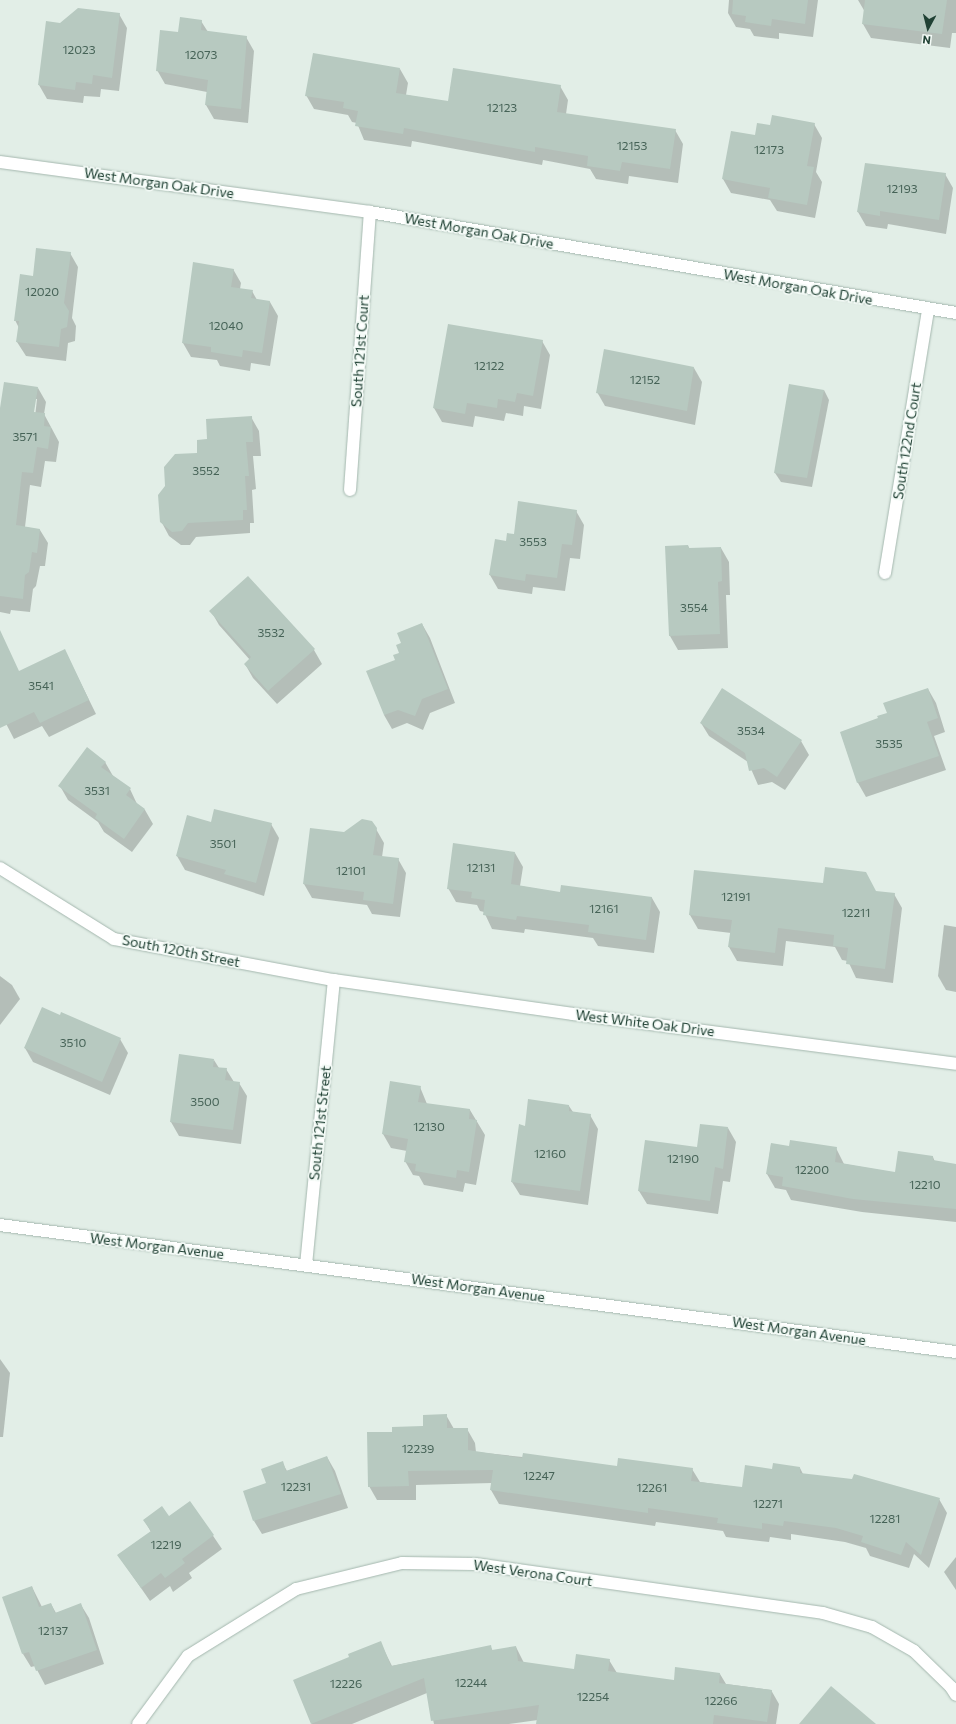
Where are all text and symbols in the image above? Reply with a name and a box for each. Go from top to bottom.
north arrow [908,8,948,48]
text: N [922,33,931,47]
house number: 12023 [62,43,96,57]
house number: 12073 [185,48,217,62]
house number: 12123 [487,101,517,115]
house number: 12153 [617,139,647,153]
house number: 12173 [754,143,784,157]
street label: West Morgan Oak Drive [83,164,235,202]
house number: 12193 [886,182,918,196]
street label: West Morgan Oak Drive [403,210,555,252]
street label: West Morgan Oak Drive [722,266,874,308]
house number: 12020 [25,285,59,299]
street label: South 121st Court [348,294,372,408]
house number: 12040 [209,319,243,333]
house number: 12122 [474,359,504,373]
house number: 12152 [630,373,660,387]
street label: South 122nd Court [889,381,925,501]
house number: 3571 [12,430,38,444]
house number: 3552 [192,464,220,478]
house number: 3553 [519,535,547,549]
house number: 3554 [680,601,708,615]
house number: 3532 [257,626,285,640]
house number: 3541 [28,679,54,693]
house number: 3534 [737,724,765,738]
house number: 3535 [875,737,903,751]
house number: 3531 [84,784,110,798]
house number: 3501 [210,837,236,851]
house number: 12131 [467,861,495,875]
house number: 12101 [336,864,366,878]
house number: 12191 [721,890,751,904]
house number: 12161 [589,902,619,916]
house number: 12211 [842,906,870,920]
street label: South 120th Street [121,931,241,971]
street label: West White Oak Drive [575,1006,715,1040]
house number: 3510 [60,1036,86,1050]
street label: South 121st Street [306,1065,334,1181]
house number: 3500 [190,1095,220,1109]
house number: 12130 [413,1120,445,1134]
house number: 12160 [534,1147,566,1161]
house number: 12190 [667,1152,699,1166]
house number: 12200 [795,1163,829,1177]
house number: 12210 [909,1178,941,1192]
street label: West Morgan Avenue [89,1229,225,1263]
street label: West Morgan Avenue [410,1270,546,1306]
street label: West Morgan Avenue [731,1313,867,1349]
house number: 12239 [402,1442,434,1456]
house number: 12247 [523,1469,555,1483]
house number: 12231 [281,1480,311,1494]
house number: 12261 [637,1481,667,1495]
house number: 12271 [753,1497,783,1511]
house number: 12281 [870,1512,900,1526]
house number: 12219 [151,1538,181,1552]
street label: West Verona Court [472,1556,594,1590]
house number: 12137 [38,1624,68,1638]
house number: 12244 [455,1676,487,1690]
house number: 12226 [330,1677,362,1691]
house number: 12254 [577,1690,609,1704]
house number: 12266 [705,1694,737,1708]

